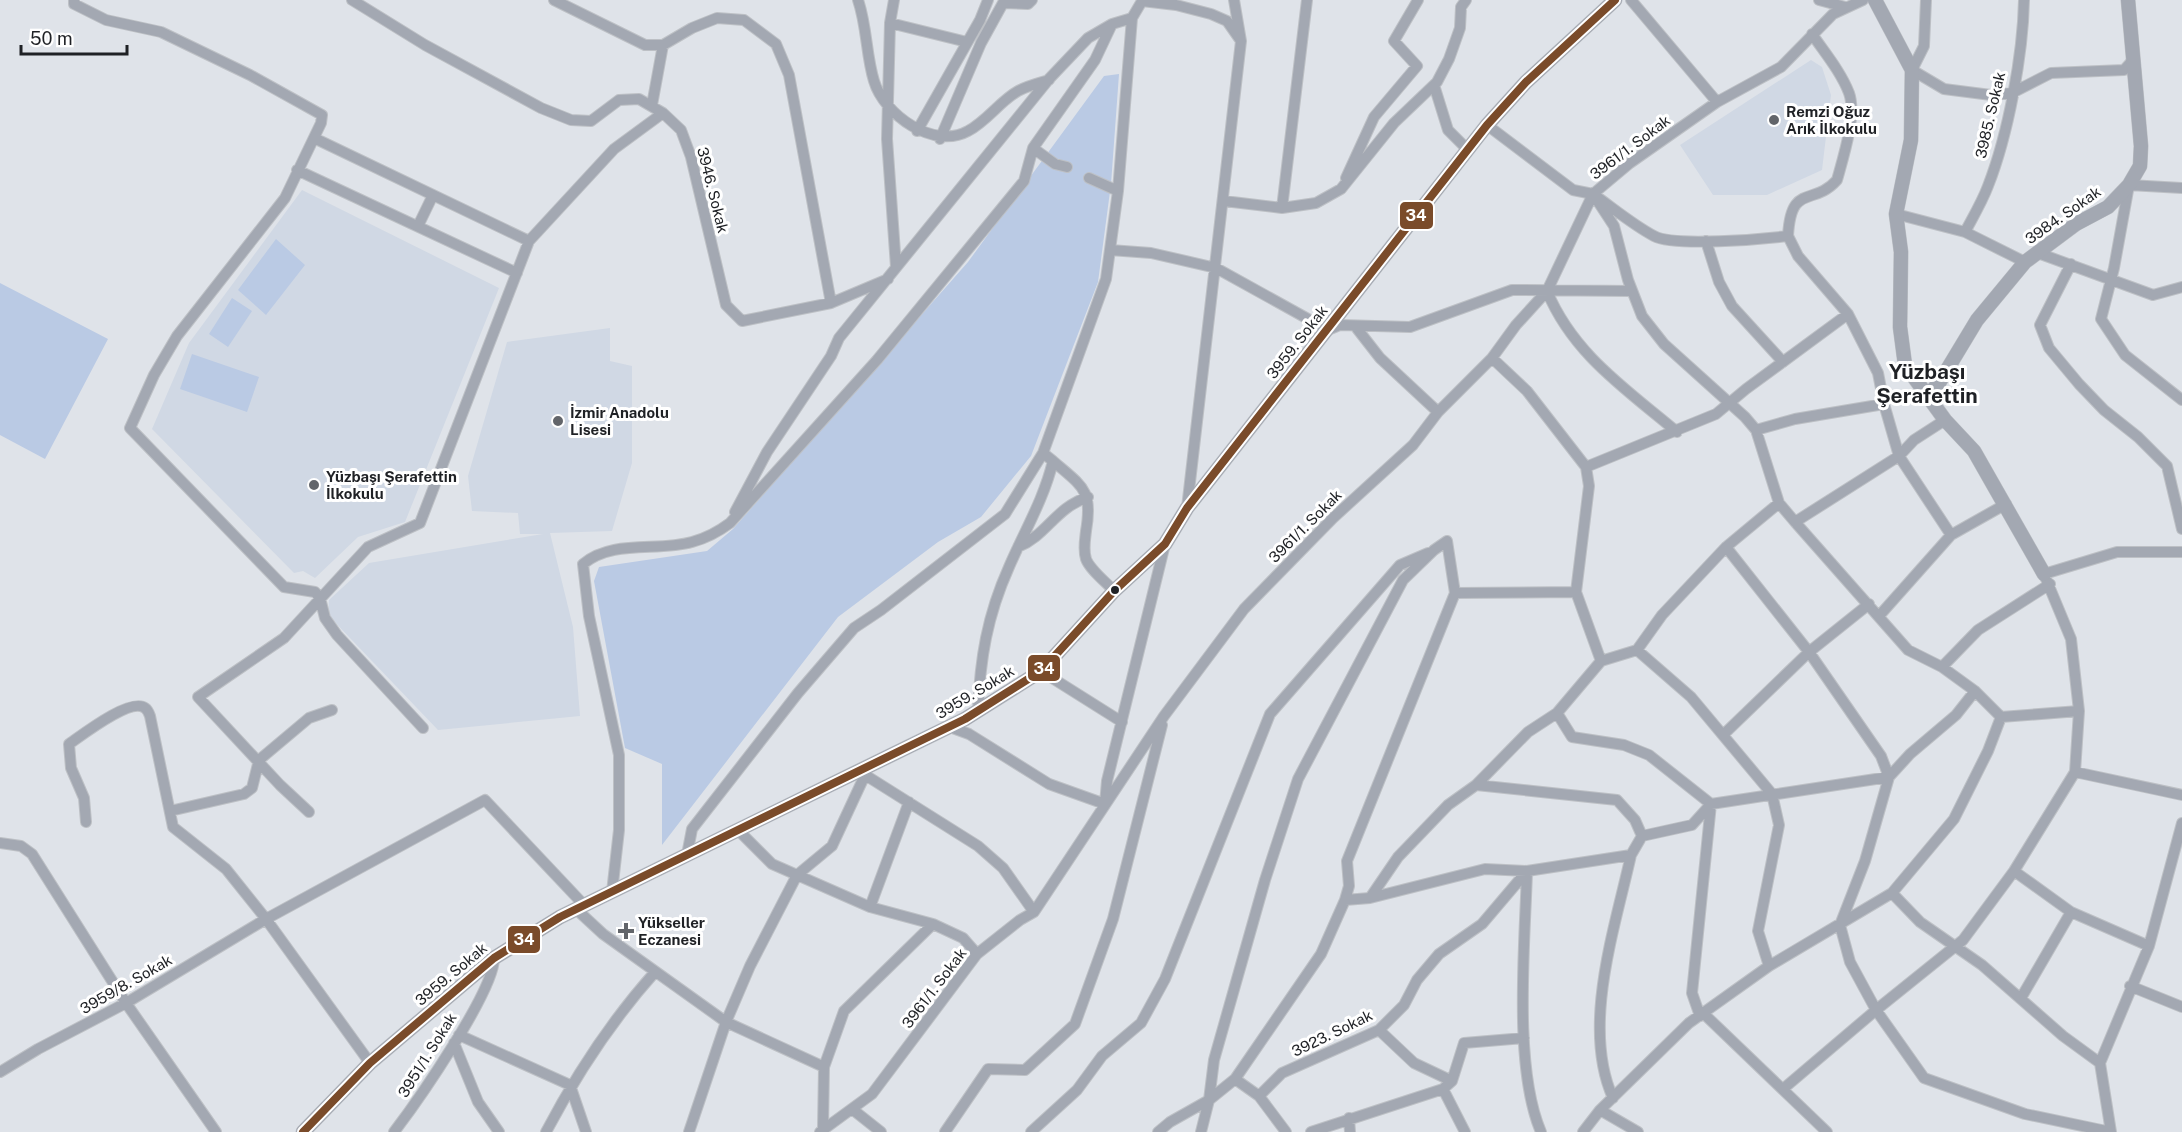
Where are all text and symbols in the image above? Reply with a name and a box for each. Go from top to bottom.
scale bar [21,18,128,56]
text: 50 m [30,28,73,49]
street label: 3985. Sokak [1972,70,2008,160]
place label: Remzi Oğuz Arık İlkokulu [1786,103,1877,137]
street label: 3961/1. Sokak [1587,111,1673,183]
marker: Remzi Oğuz Arık İlkokulu [1767,113,1781,127]
street label: 3946. Sokak [694,145,732,235]
street label: 3984. Sokak [2022,183,2104,247]
line badge: 34 [1399,201,1434,230]
text: 34 [1405,206,1427,225]
street label: 3959. Sokak [1263,302,1331,382]
district label: Yüzbaşı Şerafettin [1876,359,1978,408]
place label: İzmir Anadolu Lisesi [570,404,669,438]
marker: İzmir Anadolu Lisesi [551,414,565,428]
place label: Yüzbaşı Şerafettin İlkokulu [326,468,457,502]
marker: Yüzbaşı Şerafettin İlkokulu [307,478,321,492]
street label: 3961/1. Sokak [1265,486,1345,566]
unlabelled marker [1109,584,1121,596]
line badge: 34 [1027,654,1061,682]
text: 34 [1033,659,1055,678]
street label: 3959. Sokak [933,662,1017,722]
place label: Yükseller Eczanesi [638,914,705,948]
marker: Yükseller Eczanesi [619,924,633,938]
line badge: 34 [507,925,541,954]
text: 34 [513,930,535,949]
street label: 3959. Sokak [412,939,490,1009]
street label: 3961/1. Sokak [898,945,970,1031]
street label: 3959/8. Sokak [77,951,175,1017]
street label: 3923. Sokak [1289,1006,1375,1060]
street label: 3951/1. Sokak [394,1010,460,1100]

